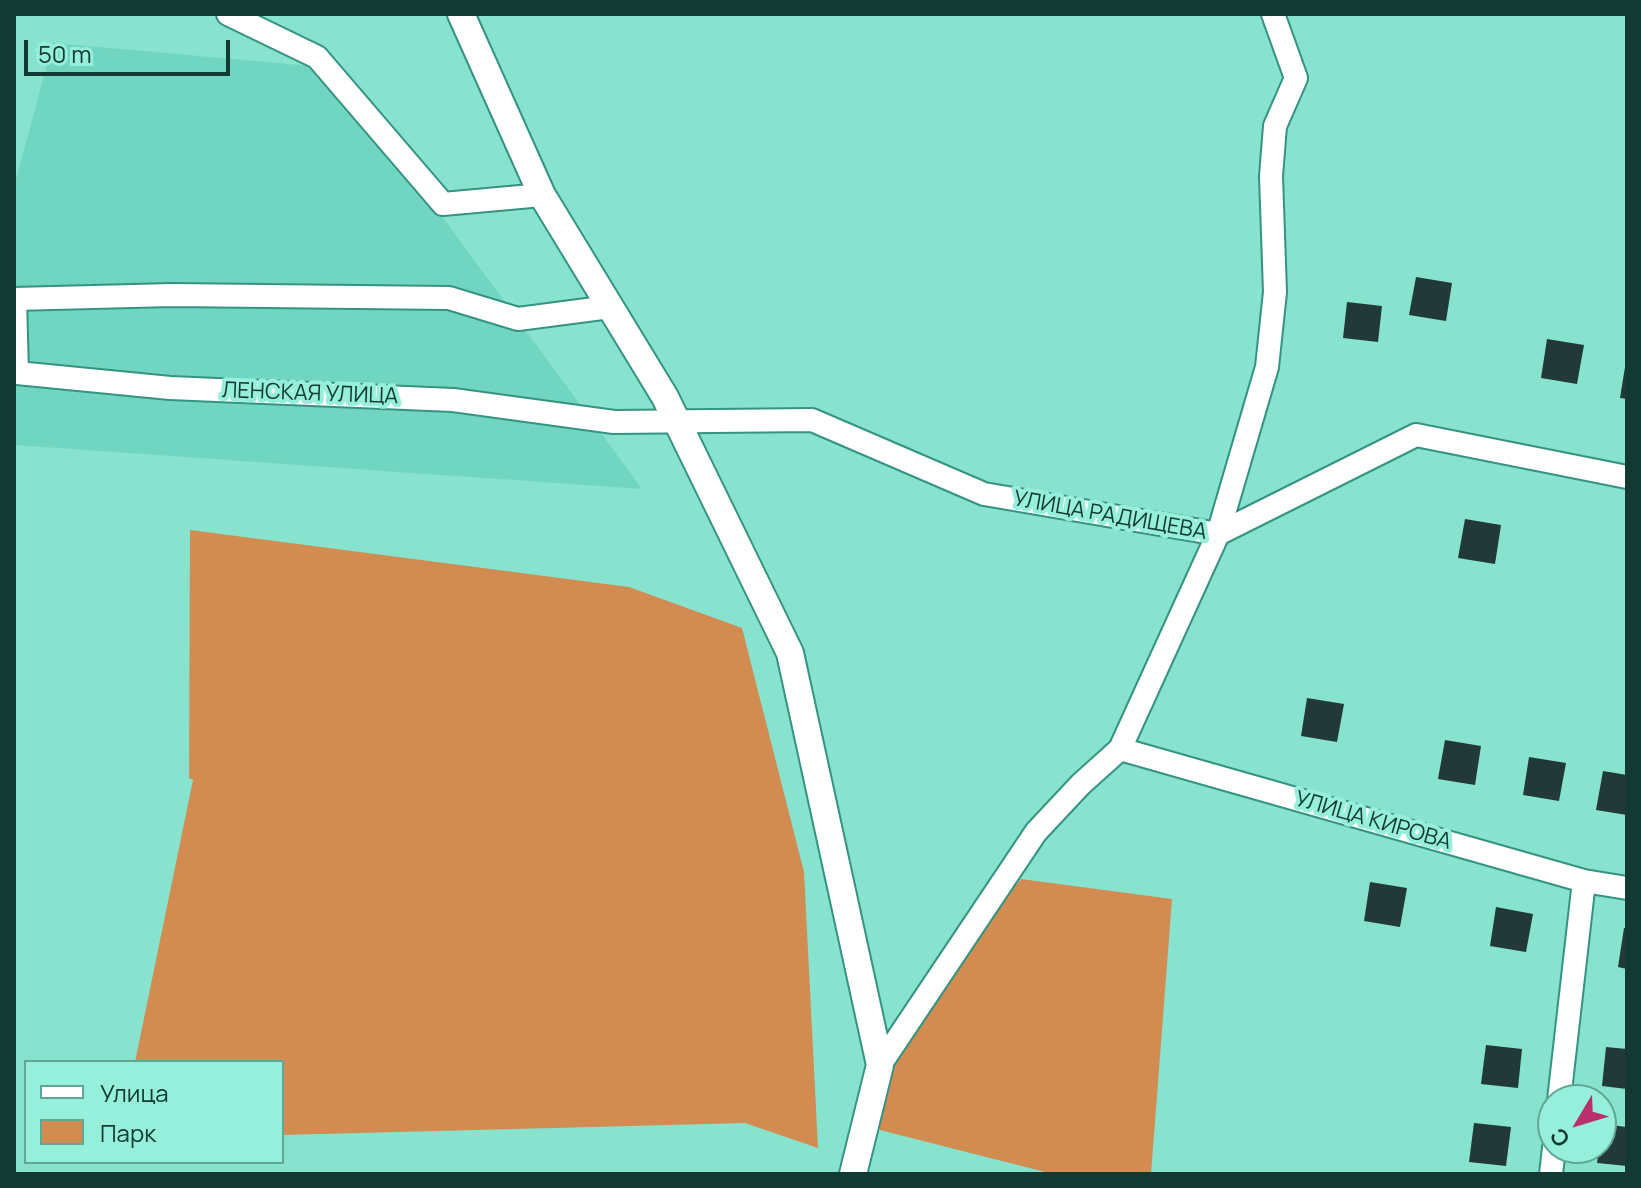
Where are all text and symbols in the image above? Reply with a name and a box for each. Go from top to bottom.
scale bar [28,24,234,74]
text: 50 m [38,37,92,70]
street label: ЛЕНСКАЯ УЛИЦА [221,378,399,410]
street label: УЛИЦА РАДИЩЕВА [1011,486,1209,546]
street label: УЛИЦА КИРОВА [1292,786,1454,856]
legend [24,1060,284,1164]
text: Улица [100,1076,169,1109]
north arrow [1537,1084,1617,1164]
text: Парк [100,1116,156,1149]
text: С [1543,1122,1576,1153]

